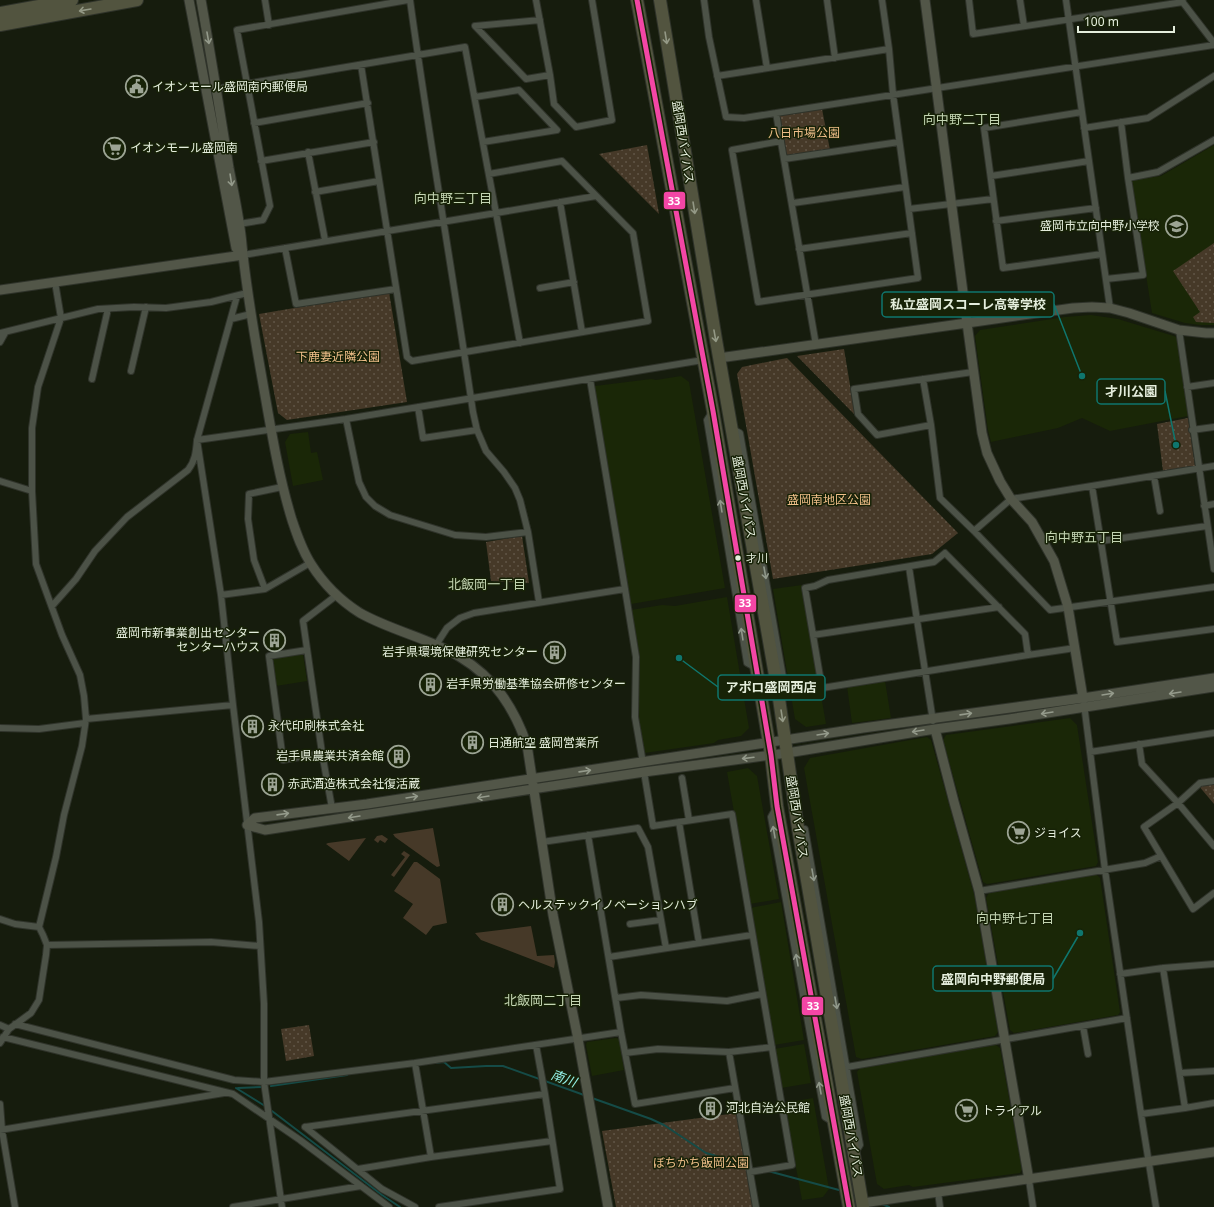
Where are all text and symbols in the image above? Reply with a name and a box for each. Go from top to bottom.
one-way arrow [79,6,92,14]
scale bar [1078,8,1174,34]
text: 100 m [1084,13,1119,30]
one-way arrow [204,32,212,45]
one-way arrow [662,32,670,45]
public building icon: イオンモール盛岡南内郵便局 [124,74,150,100]
place label: イオンモール盛岡南内郵便局 [152,78,308,95]
street label: 盛岡西バイパス [669,99,698,185]
district label: 向中野二丁目 [923,110,1001,128]
park label: 八日市場公園 [768,124,840,141]
supermarket icon: イオンモール盛岡南 [101,135,127,161]
place label: イオンモール盛岡南 [130,139,238,156]
one-way arrow [228,174,236,187]
district label: 向中野三丁目 [414,189,492,207]
line badge: 33 [663,191,686,210]
text: 33 [668,193,680,208]
one-way arrow [690,201,698,214]
school or university icon: 盛岡市立向中野小学校 [1163,213,1189,239]
place label: 盛岡市立向中野小学校 [1040,217,1160,234]
callout: 私立盛岡スコーレ高等学校 [882,292,1054,317]
text: 私立盛岡スコーレ高等学校 [890,295,1046,313]
one-way arrow [711,330,719,343]
park label: 下鹿妻近隣公園 [296,348,380,365]
callout: 才川公園 [1097,379,1165,404]
text: 才川公園 [1105,382,1157,400]
street label: 盛岡西バイパス [729,454,760,540]
park label: 盛岡南地区公園 [787,491,871,508]
one-way arrow [717,500,725,513]
district label: 向中野五丁目 [1045,528,1123,546]
place label: 才川 [746,550,768,565]
marker: 才川 [733,553,743,563]
one-way arrow [761,566,769,579]
district label: 北飯岡一丁目 [448,575,526,593]
line badge: 33 [734,594,757,613]
text: 33 [739,595,751,610]
place label: 盛岡市新事業創出センター センターハウス [116,624,260,655]
building icon: 盛岡市新事業創出センター センターハウス [262,627,288,653]
one-way arrow [738,628,746,641]
building icon: 岩手県環境保健研究センター [541,639,567,665]
place label: 岩手県環境保健研究センター [382,643,538,660]
building icon: 岩手県労働基準協会研修センター [418,671,444,697]
place label: 岩手県労働基準協会研修センター [446,675,626,692]
callout: アポロ盛岡西店 [718,675,825,700]
text: アポロ盛岡西店 [725,678,817,696]
one-way arrow [1102,690,1115,698]
one-way arrow [1169,690,1182,698]
one-way arrow [778,709,786,722]
one-way arrow [1041,709,1054,717]
one-way arrow [959,710,972,718]
building icon: 永代印刷株式会社 [240,713,266,739]
place label: 永代印刷株式会社 [268,717,364,734]
one-way arrow [912,728,925,736]
building icon: 日通航空 盛岡営業所 [460,730,486,756]
one-way arrow [816,730,829,738]
place label: 日通航空 盛岡営業所 [488,734,599,751]
building icon: 岩手県農業共済会館 [386,743,412,769]
place label: 岩手県農業共済会館 [276,747,384,764]
one-way arrow [742,754,755,762]
one-way arrow [578,767,591,775]
building icon: 赤武酒造株式会社復活蔵 [259,771,285,797]
street label: 盛岡西バイパス [783,774,812,860]
place label: 赤武酒造株式会社復活蔵 [288,775,420,792]
one-way arrow [405,793,418,801]
one-way arrow [476,793,489,801]
one-way arrow [276,810,289,818]
one-way arrow [348,813,361,821]
supermarket icon: ジョイス [1005,820,1031,846]
place label: ジョイス [1034,824,1082,841]
one-way arrow [770,826,778,839]
one-way arrow [809,868,817,881]
building icon: ヘルステックイノベーションハブ [490,892,516,918]
place label: ヘルステックイノベーションハブ [518,896,698,913]
district label: 向中野七丁目 [976,909,1054,927]
one-way arrow [793,954,801,967]
callout: 盛岡向中野郵便局 [933,966,1053,991]
text: 盛岡向中野郵便局 [941,970,1045,988]
district label: 北飯岡二丁目 [504,991,582,1009]
line badge: 33 [801,996,824,1016]
one-way arrow [832,996,840,1009]
text: 33 [807,998,819,1013]
water label: 南川 [549,1065,581,1092]
one-way arrow [816,1082,824,1095]
street label: 盛岡西バイパス [836,1093,867,1179]
building icon: 河北自治公民館 [697,1095,723,1121]
supermarket icon: トライアル [954,1098,980,1124]
place label: 河北自治公民館 [726,1099,810,1116]
place label: トライアル [982,1102,1042,1119]
park label: ぼちかち飯岡公園 [653,1154,749,1171]

